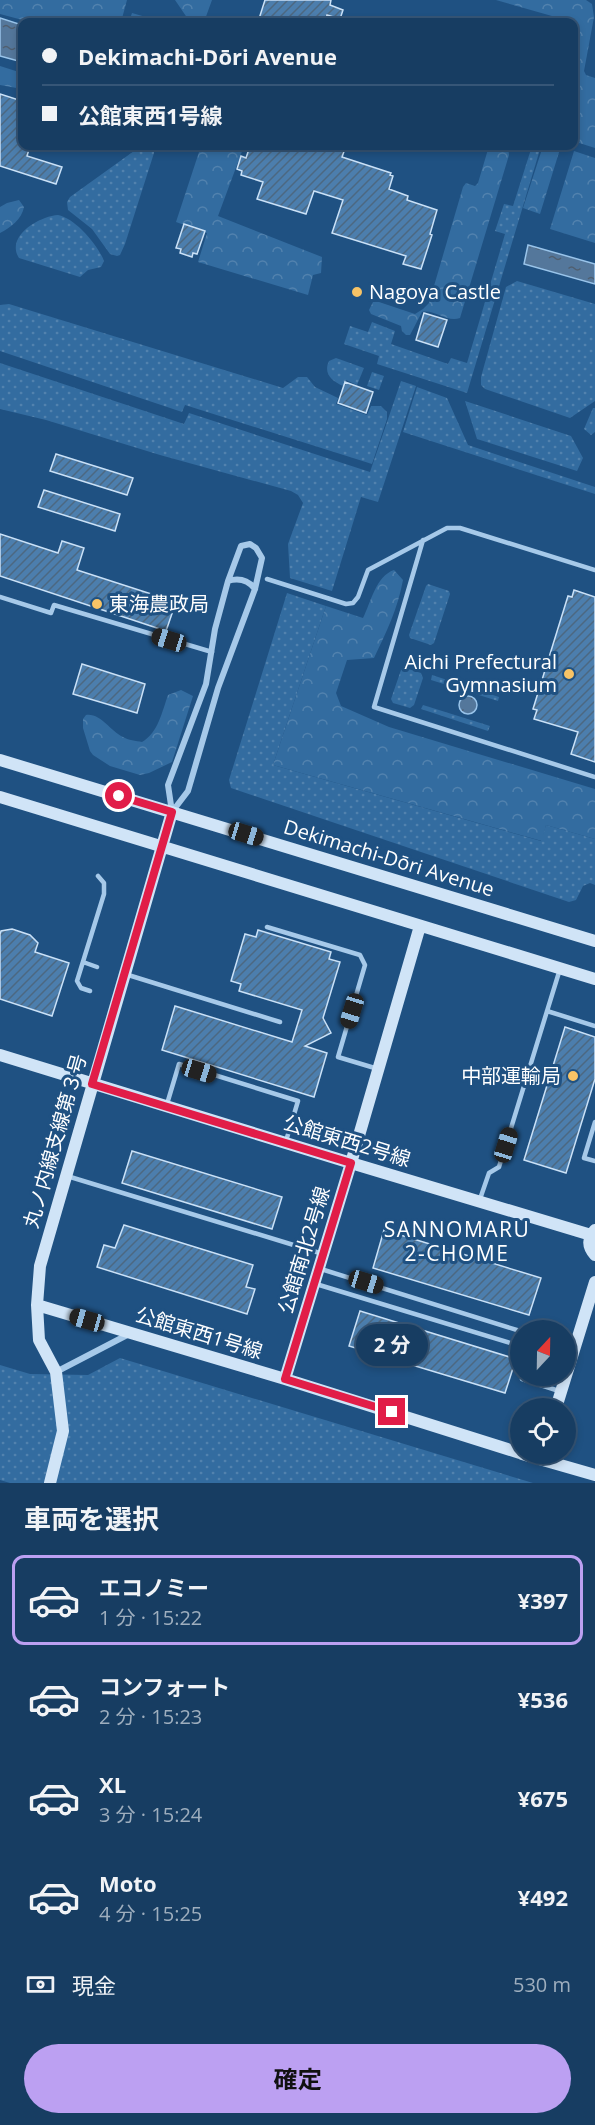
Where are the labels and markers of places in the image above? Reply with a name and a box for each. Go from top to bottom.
place label: Nagoya Castle [369,278,501,305]
marker: Nagoya Castle [350,285,364,299]
place label: 東海農政局 [109,590,209,617]
marker: 東海農政局 [90,597,104,611]
place label: Aichi Prefectural Gymnasium [405,648,557,698]
marker: Aichi Prefectural Gymnasium [562,667,576,681]
place label: 中部運輸局 [461,1062,561,1089]
marker: 中部運輸局 [566,1069,580,1083]

